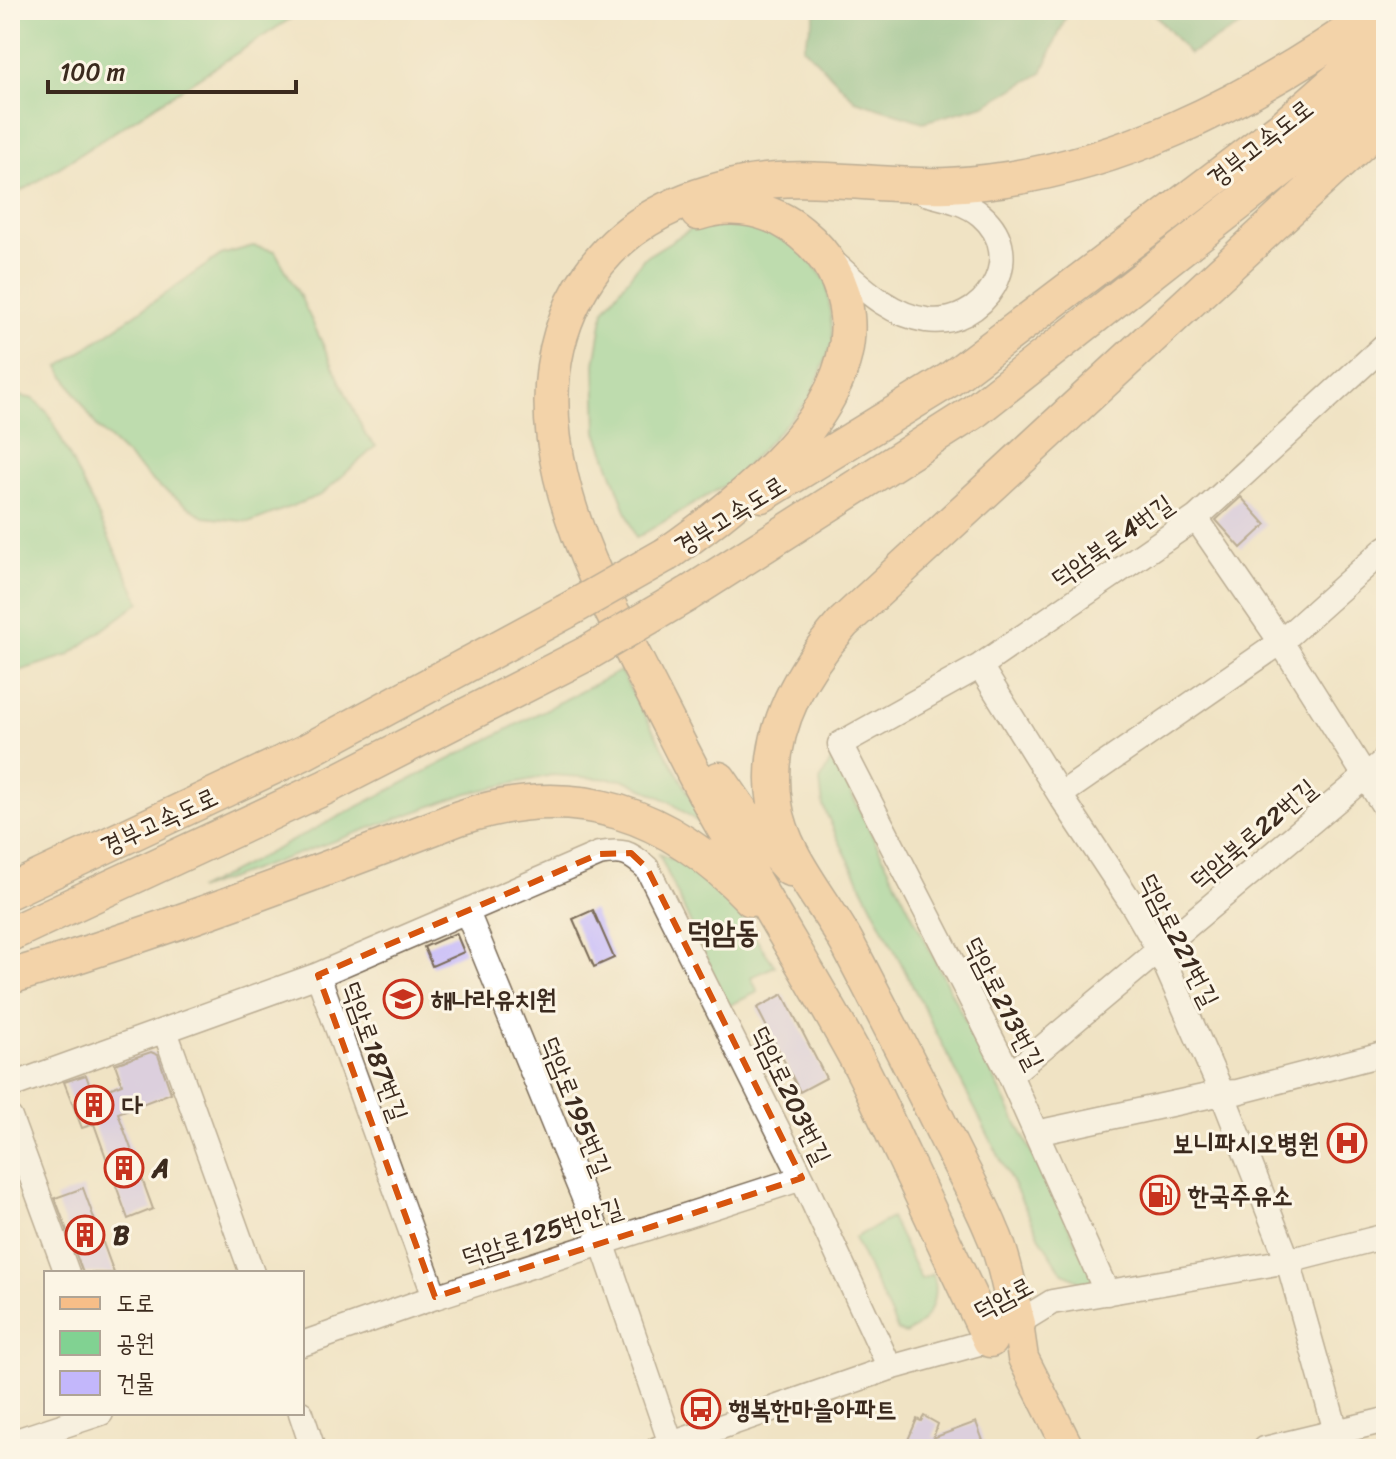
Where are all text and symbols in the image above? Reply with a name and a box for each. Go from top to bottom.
scale bar [48,44,296,94]
text: 100 m [60,51,125,93]
street label: 경부고속도로 [1196,86,1324,200]
street label: 경부고속도로 [665,462,795,568]
street label: 덕암북로4번길 [1041,481,1183,601]
street label: 덕암북로22번길 [1179,766,1327,902]
street label: 경부고속도로 [92,774,226,868]
street label: 덕암로221번길 [1125,865,1233,1015]
district label: 덕암동 [687,905,759,959]
street label: 덕암로213번길 [951,928,1057,1078]
street label: 덕암로187번길 [328,974,422,1128]
place label: 해나라유치원 [431,976,557,1022]
school or university icon: 해나라유치원 [382,978,424,1020]
street label: 덕암로203번길 [737,1017,845,1173]
street label: 덕암로195번길 [527,1029,625,1183]
place label: 다 [122,1082,143,1128]
building icon: 다 [73,1084,115,1126]
place label: 보니파시오병원 [1173,1120,1319,1166]
hospital icon: 보니파시오병원 [1326,1122,1368,1164]
place label: A [151,1145,169,1191]
building icon: A [103,1147,145,1189]
place label: 한국주유소 [1187,1172,1293,1218]
fuel station icon: 한국주유소 [1139,1174,1181,1216]
street label: 덕암로125번안길 [455,1184,629,1280]
place label: B [113,1212,130,1258]
building icon: B [64,1214,106,1256]
street label: 덕암로 [964,1263,1042,1333]
legend [44,1271,304,1415]
text: 도로 [116,1282,155,1324]
text: 공원 [116,1322,155,1364]
text: 건물 [116,1362,155,1404]
place label: 행복한마을아파트 [728,1386,896,1432]
bus stop icon: 행복한마을아파트 [680,1388,722,1430]

